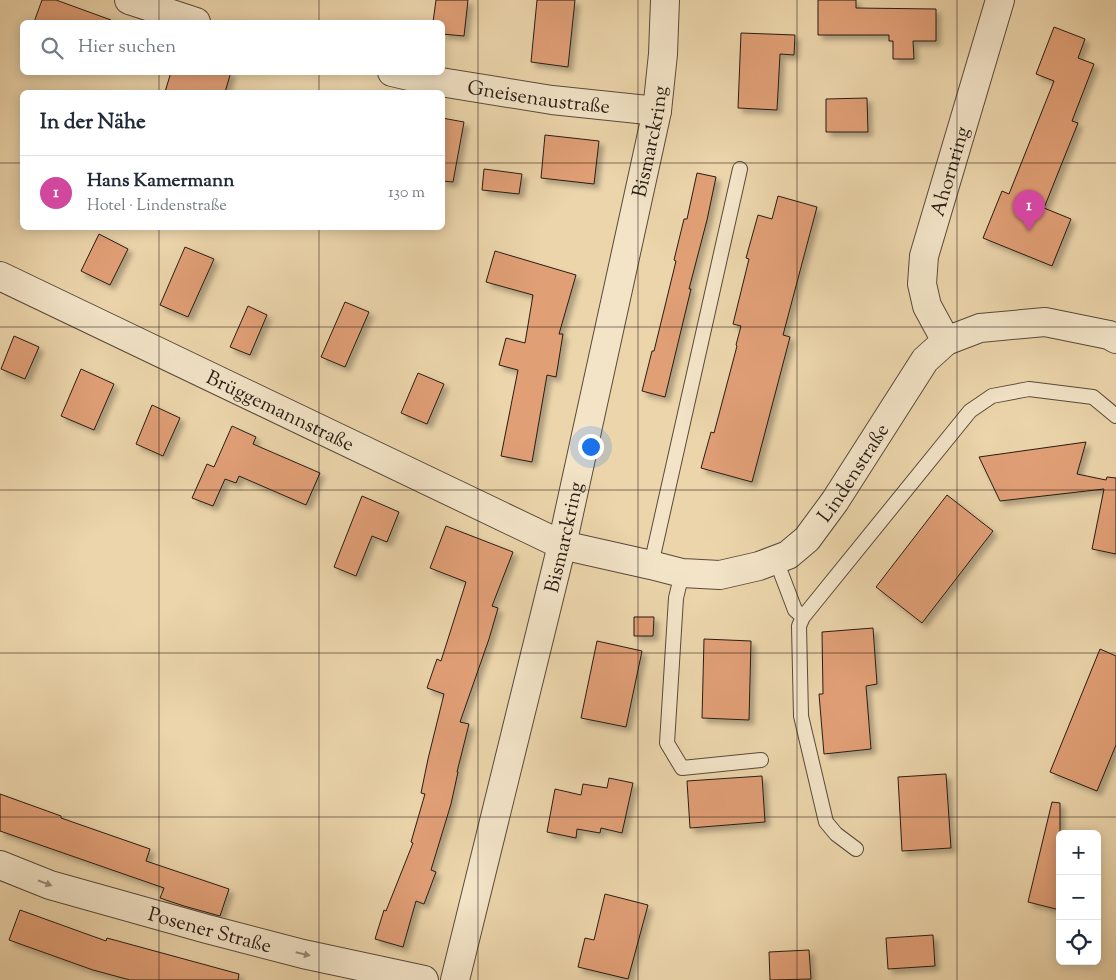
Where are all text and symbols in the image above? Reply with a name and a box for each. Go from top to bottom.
search box [20,20,445,75]
icon: search [38,34,66,62]
text: Hier suchen [78,34,176,61]
street label: Gneisenaustraße [465,75,611,123]
street label: Bismarckring [626,84,677,200]
text: In der Nähe [40,108,146,138]
street label: Ahornring [925,123,979,220]
text: Hans Kamermann [87,168,234,195]
text: 1 [53,182,59,205]
text: 130 m [388,182,425,205]
pin: 1 [1013,190,1045,231]
text: Hotel · Lindenstraße [87,195,227,218]
street label: Brüggemannstraße [201,365,358,460]
street label: Lindenstraße [812,419,898,530]
your location [578,434,604,460]
street label: Bismarckring [539,479,592,596]
map controls [1056,830,1101,965]
button: + [1056,830,1101,875]
button: − [1056,875,1101,920]
one-way arrow [38,879,53,887]
street label: Posener Straße [144,901,274,962]
button: locate [1056,920,1101,965]
one-way arrow [296,950,311,958]

